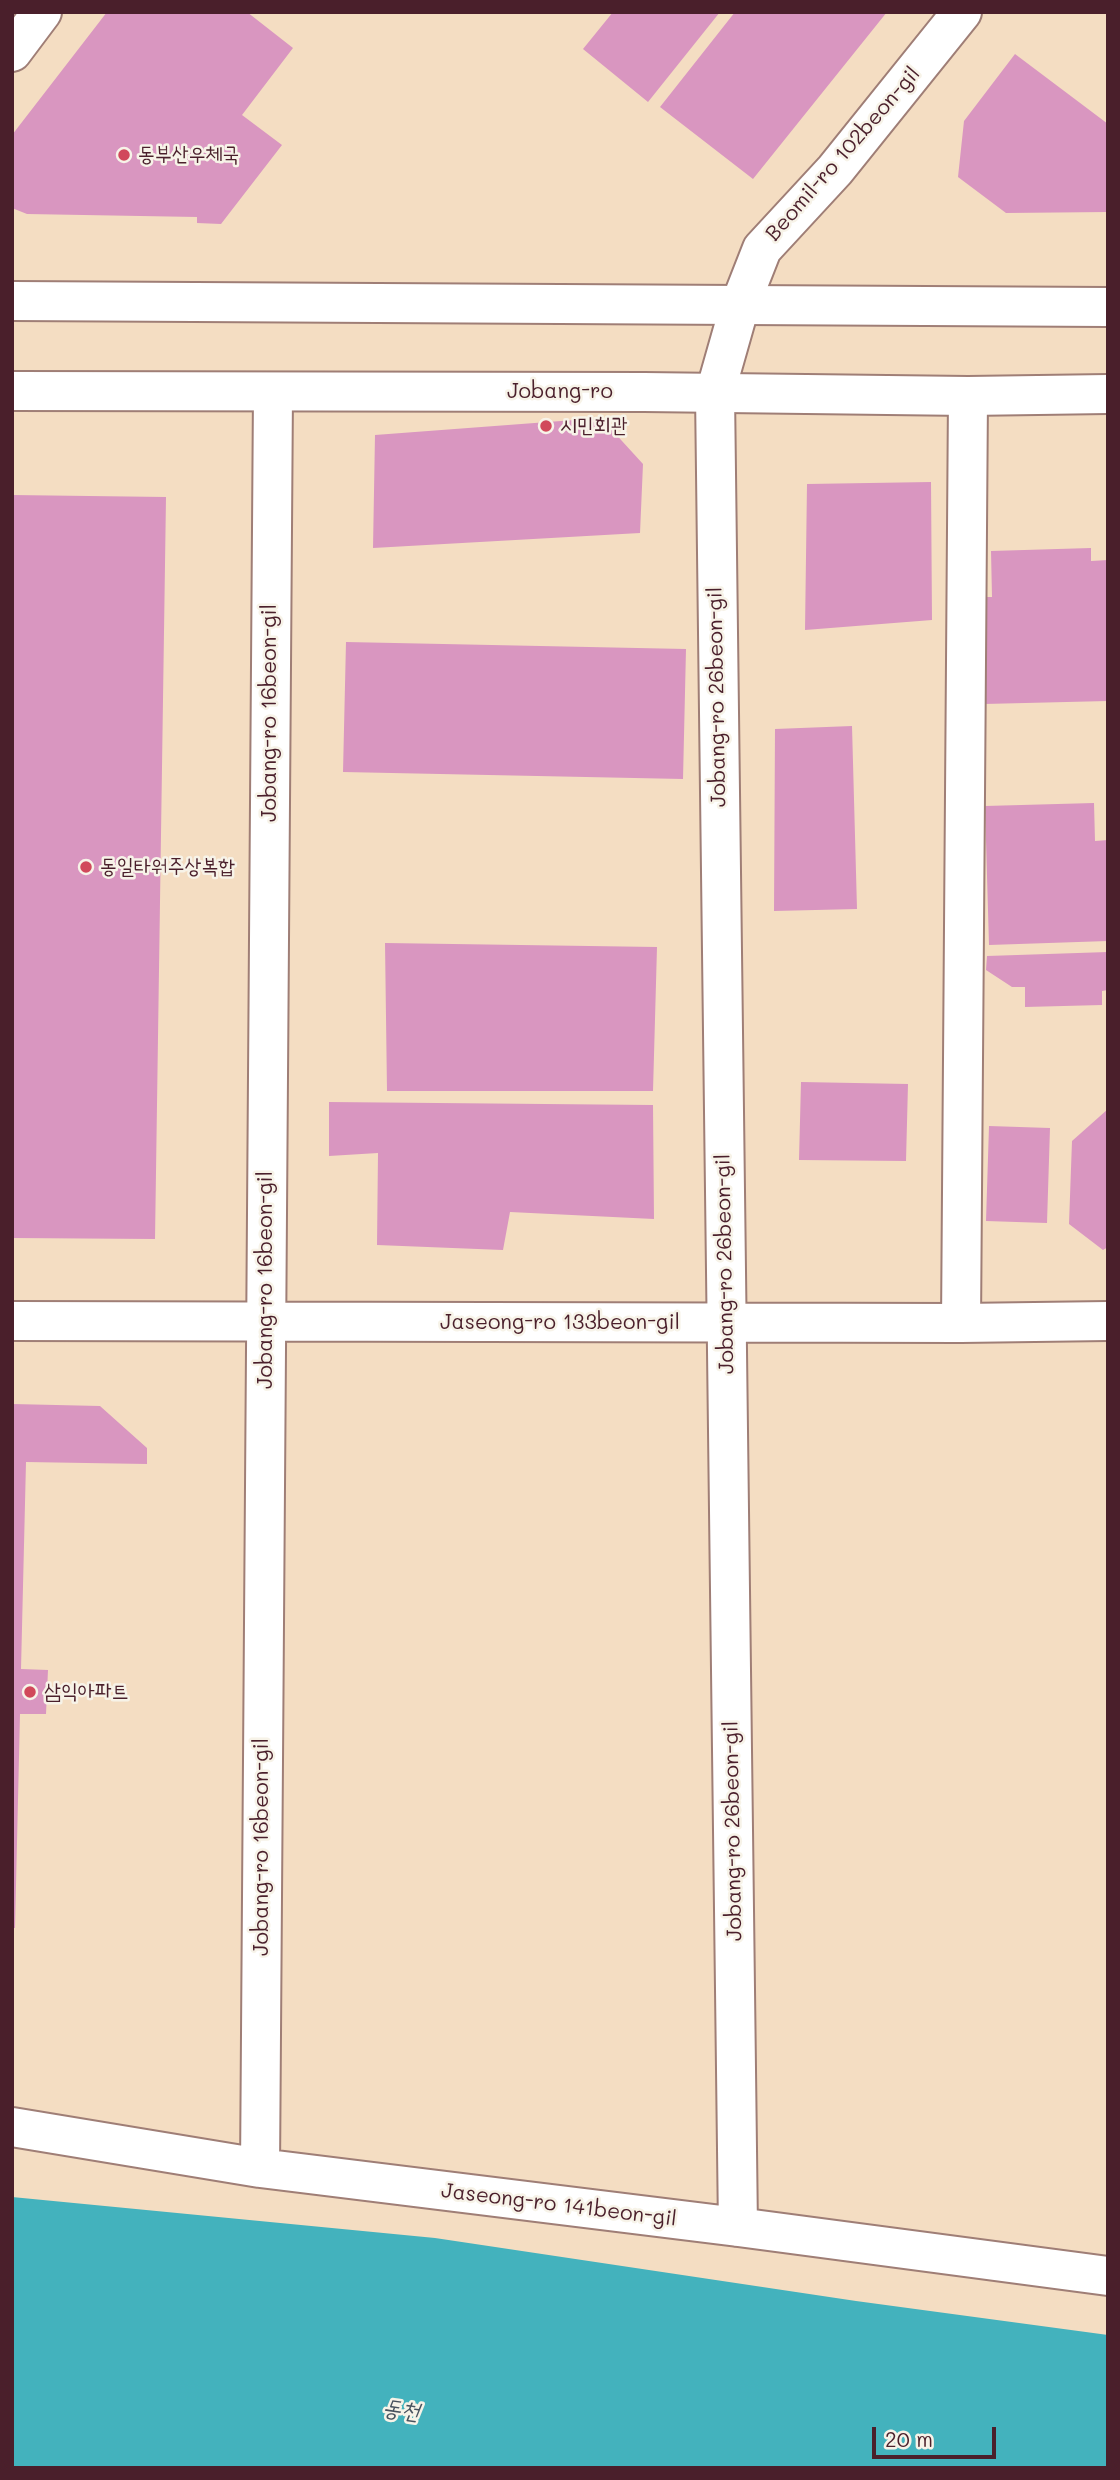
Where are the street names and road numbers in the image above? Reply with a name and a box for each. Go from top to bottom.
street label: Beomil-ro 102beon-gil [760,62,926,246]
street label: Jobang-ro [507,379,613,405]
street label: Jobang-ro 26beon-gil [702,587,732,807]
street label: Jobang-ro 16beon-gil [257,604,283,822]
street label: Jobang-ro 26beon-gil [710,1154,740,1374]
street label: Jobang-ro 16beon-gil [253,1171,279,1389]
street label: Jaseong-ro 133beon-gil [440,1310,680,1336]
street label: Jobang-ro 26beon-gil [718,1721,748,1941]
street label: Jobang-ro 16beon-gil [249,1738,275,1956]
street label: Jaseong-ro 141beon-gil [440,2178,678,2232]

